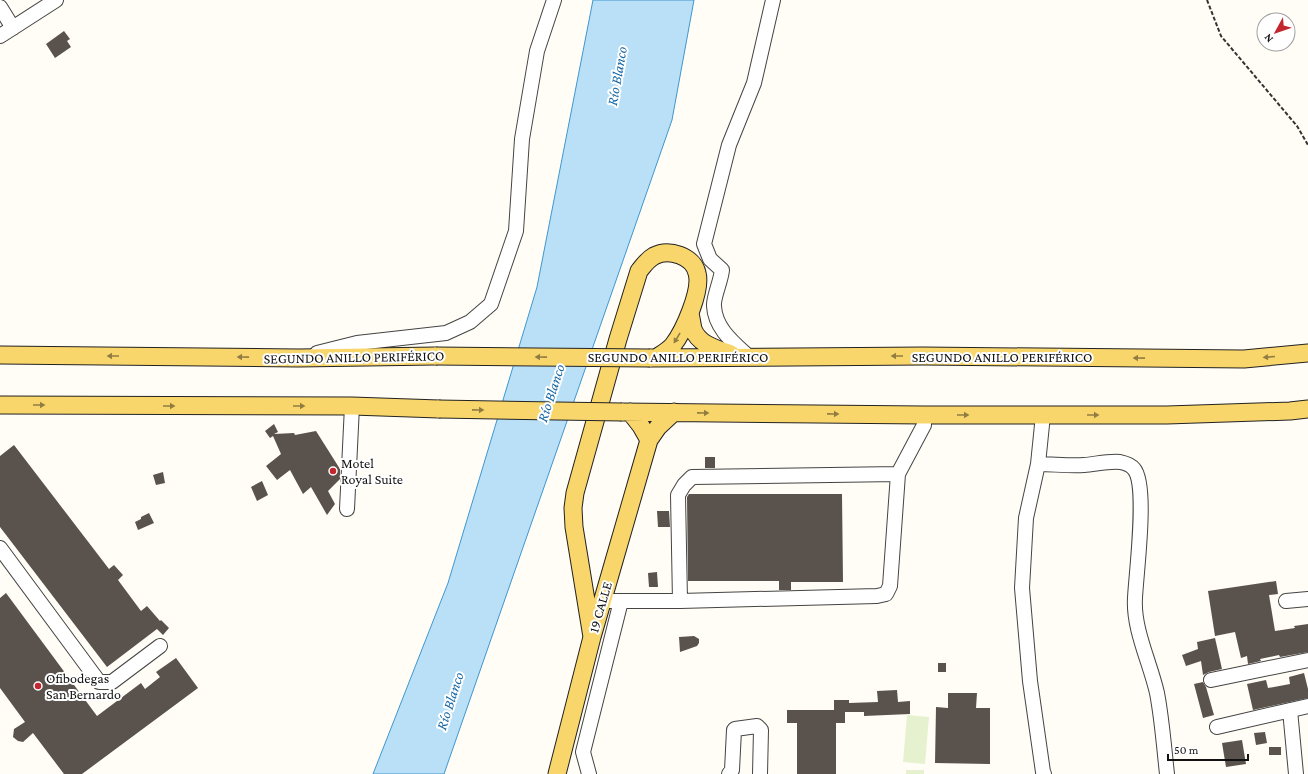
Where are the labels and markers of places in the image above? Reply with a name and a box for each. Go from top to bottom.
place label: Motel Royal Suite [341,455,403,487]
marker: Motel Royal Suite [328,466,338,476]
place label: Ofibodegas San Bernardo [46,670,121,702]
marker: Ofibodegas San Bernardo [33,681,43,691]

